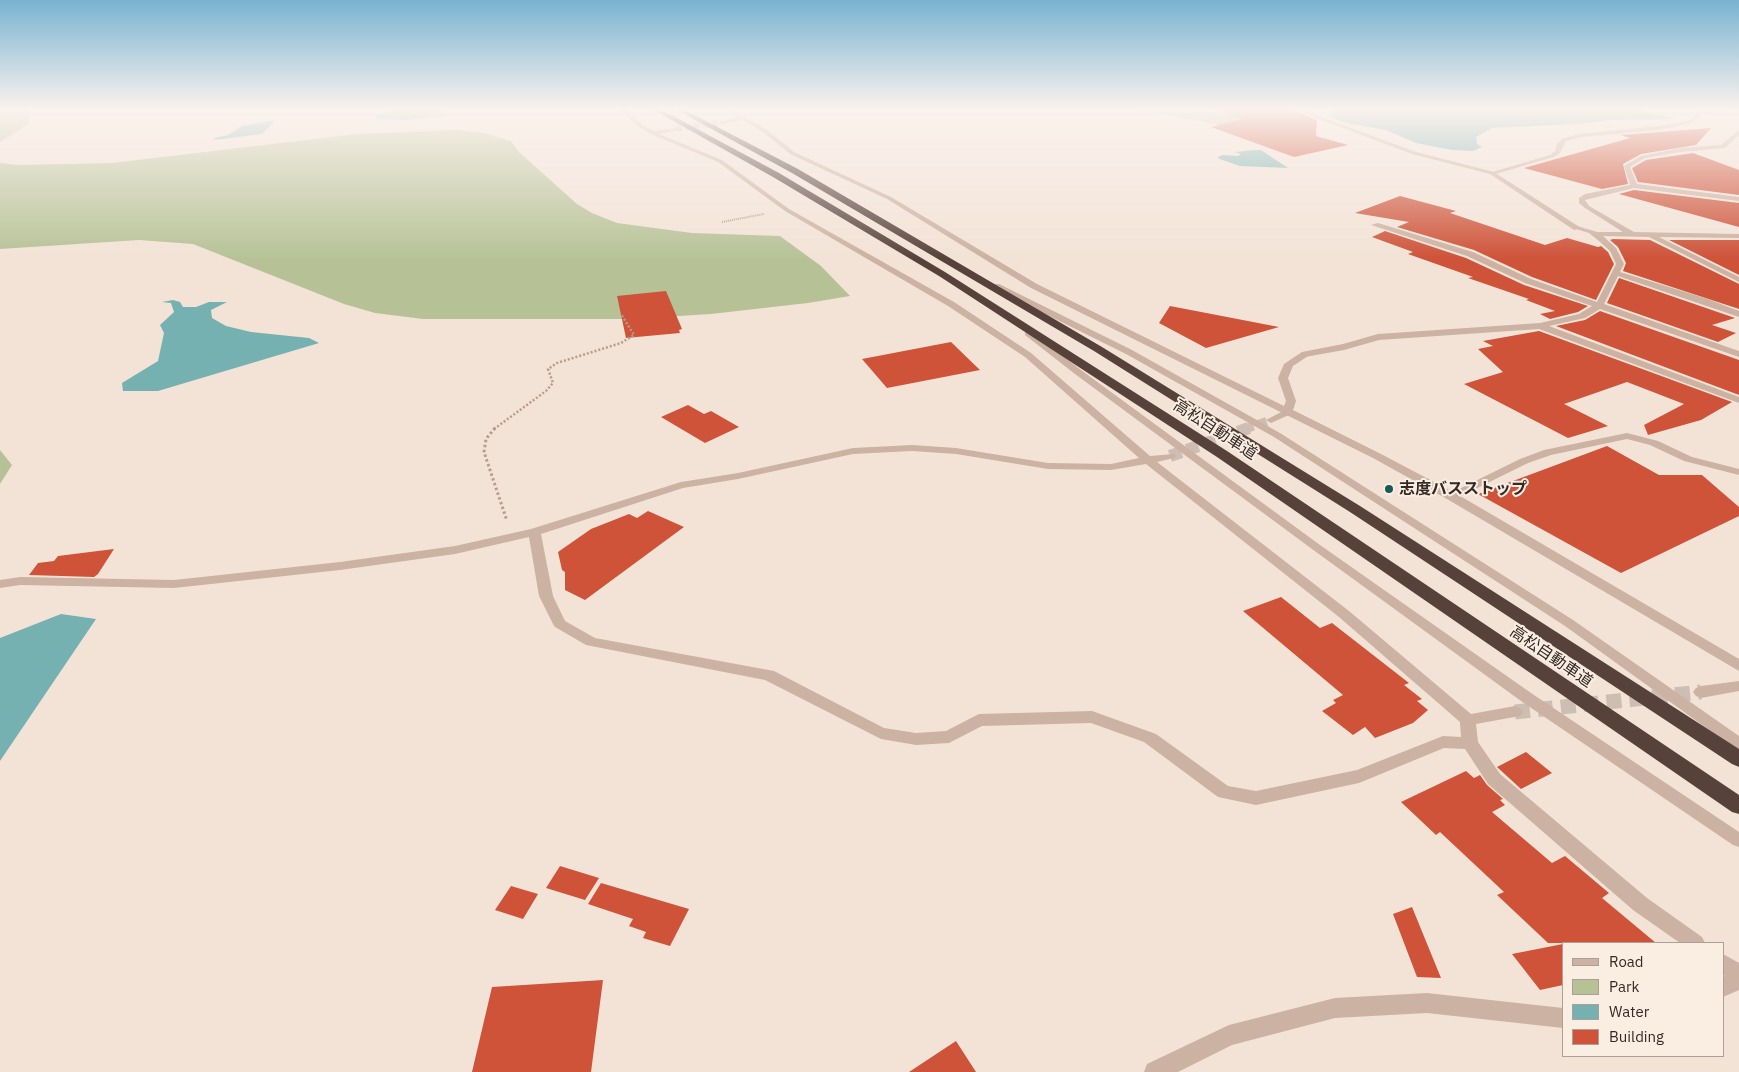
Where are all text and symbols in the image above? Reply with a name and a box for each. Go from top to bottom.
street label: 高松自動車道 [1170,396,1260,464]
place label: 志度バスストップ [1399,479,1527,499]
marker: 志度バスストップ [1383,483,1395,495]
street label: 高松自動車道 [1506,622,1596,692]
legend [1562,942,1724,1057]
text: Road [1609,952,1644,971]
text: Park [1609,977,1639,996]
text: Water [1609,1002,1649,1021]
text: Building [1609,1027,1664,1046]

